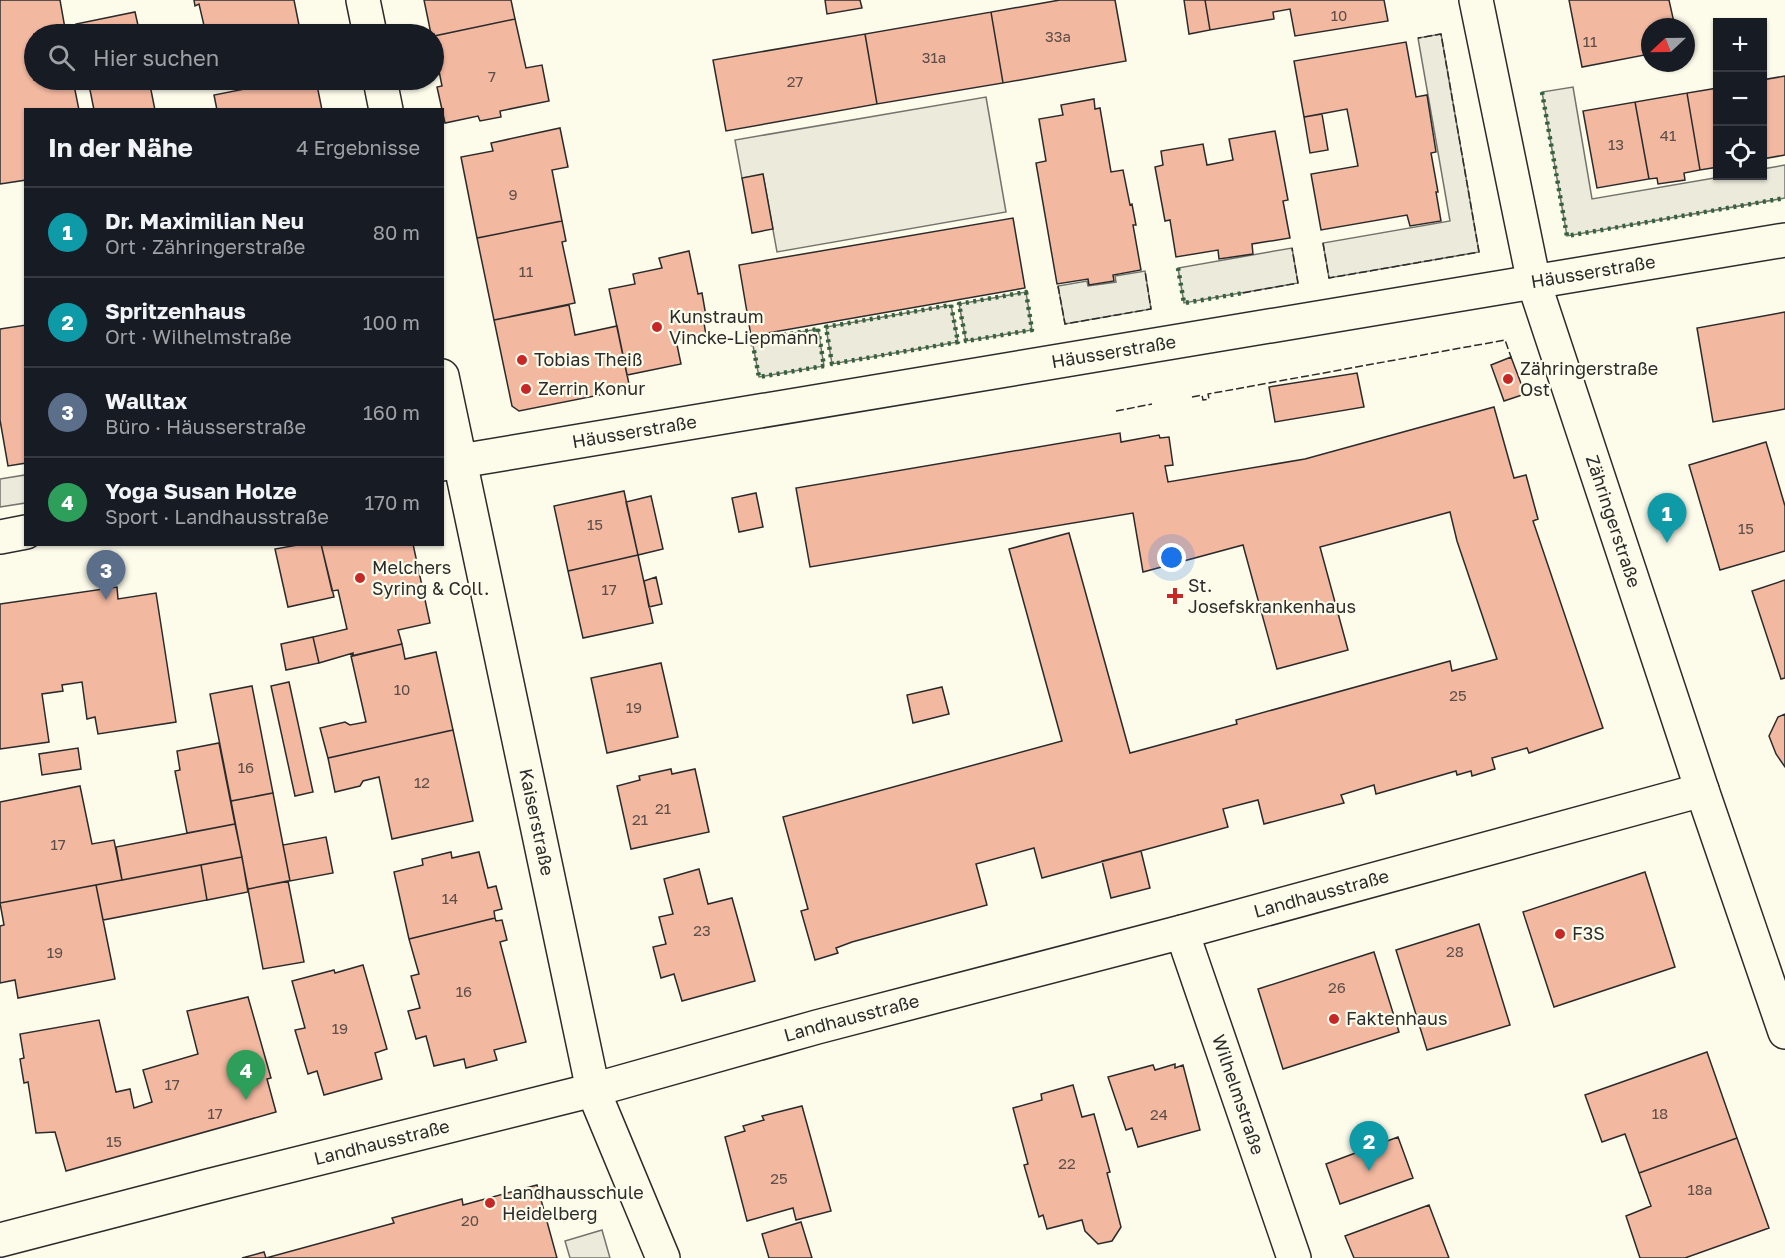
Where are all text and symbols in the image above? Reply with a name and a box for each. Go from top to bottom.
house number: 10 [1331,6,1347,24]
north arrow [1641,18,1695,72]
map controls [1713,18,1767,180]
button: + [1713,18,1767,72]
search box [24,24,444,90]
house number: 33a [1045,27,1071,45]
house number: 11 [1583,32,1597,50]
icon: search [45,41,78,74]
text: Hier suchen [93,44,219,71]
house number: 31a [922,48,946,66]
house number: 7 [488,67,496,85]
house number: 27 [787,72,803,90]
button: − [1713,72,1767,126]
house number: 41 [1660,126,1676,144]
button: locate [1713,126,1767,180]
text: In der Nähe [48,132,193,163]
text: 4 Ergebnisse [296,135,420,159]
house number: 13 [1608,135,1624,153]
house number: 9 [508,185,518,203]
text: Dr. Maximilian Neu [105,207,304,234]
text: 1 [62,220,73,244]
text: 80 m [373,220,420,244]
text: Ort · Zähringerstraße [105,234,305,258]
street label: Häusserstraße [1529,250,1657,292]
house number: 11 [519,262,533,280]
text: Spritzenhaus [105,297,246,324]
place label: Kunstraum Vincke-Liepmann [669,305,819,348]
text: 2 [61,310,74,334]
text: 100 m [363,310,420,334]
marker: Kunstraum Vincke-Liepmann [650,320,664,334]
text: Ort · Wilhelmstraße [105,324,292,348]
street label: Häusserstraße [1050,330,1178,372]
place label: Tobias Theiß [534,348,642,370]
marker: Tobias Theiß [515,353,529,367]
place label: Zähringerstraße Ost [1520,357,1658,400]
marker: Zähringerstraße Ost [1501,372,1515,386]
place label: Zerrin Konur [538,377,645,399]
marker: Zerrin Konur [519,382,533,396]
text: Walltax [105,387,187,414]
text: 3 [61,400,74,424]
text: 160 m [363,400,420,424]
street label: Häusserstraße [570,410,698,452]
text: Büro · Häusserstraße [105,414,306,438]
street label: Zähringerstraße [1582,452,1646,590]
text: Yoga Susan Holze [105,477,297,504]
text: 4 [61,490,74,514]
text: 170 m [365,490,420,514]
pin: 1 [1648,494,1686,543]
text: Sport · Landhausstraße [105,504,329,528]
house number: 15 [587,515,603,533]
house number: 15 [1738,519,1754,537]
your location [1157,543,1186,572]
pin: 3 [86,550,126,600]
place label: Melchers Syring & Coll. [372,556,489,599]
marker: Melchers Syring & Coll. [353,571,367,585]
place label: St. Josefskrankenhaus [1188,574,1356,617]
house number: 17 [601,580,617,598]
marker: St. Josefskrankenhaus [1166,587,1184,605]
house number: 10 [394,680,410,698]
house number: 25 [1449,686,1467,704]
house number: 19 [626,698,642,716]
house number: 16 [238,758,254,776]
street label: Kaiserstraße [515,766,559,877]
house number: 12 [414,773,430,791]
house number: 21 [655,799,671,817]
house number: 21 [632,810,648,828]
house number: 17 [50,835,66,853]
street label: Landhausstraße [1251,864,1391,922]
house number: 14 [442,889,458,907]
house number: 23 [693,921,711,939]
place label: F3S [1572,922,1605,944]
marker: F3S [1553,927,1567,941]
house number: 28 [1446,942,1464,960]
house number: 19 [47,943,63,961]
house number: 26 [1328,978,1346,996]
house number: 16 [456,982,472,1000]
street label: Landhausstraße [781,989,921,1046]
place label: Faktenhaus [1346,1007,1447,1029]
marker: Faktenhaus [1327,1012,1341,1026]
house number: 19 [332,1019,348,1037]
street label: Wilhelmstraße [1208,1031,1270,1157]
pin: 4 [226,1050,266,1100]
house number: 17 [164,1075,180,1093]
house number: 17 [207,1104,223,1122]
house number: 18 [1652,1104,1668,1122]
house number: 24 [1150,1105,1168,1123]
street label: Landhausstraße [311,1114,452,1169]
pin: 2 [1350,1122,1388,1171]
house number: 15 [106,1132,122,1150]
house number: 22 [1058,1154,1076,1172]
house number: 25 [770,1169,788,1187]
house number: 18a [1688,1180,1712,1198]
place label: Landhausschule Heidelberg [502,1181,644,1224]
marker: Landhausschule Heidelberg [483,1196,497,1210]
house number: 20 [461,1211,479,1229]

